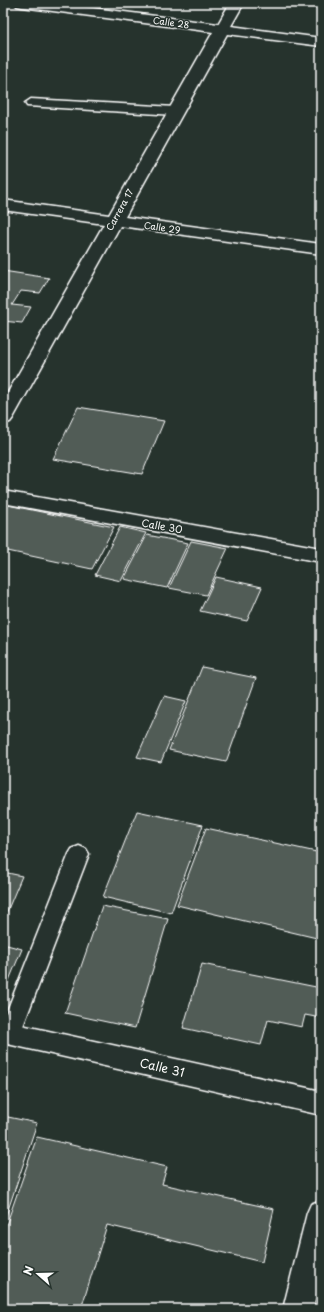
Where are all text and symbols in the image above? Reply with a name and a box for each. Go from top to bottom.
street label: Calle 28 [152,13,190,31]
street label: Carrera 17 [102,186,136,233]
street label: Calle 29 [143,218,182,237]
street label: Calle 30 [140,515,184,536]
street label: Calle 31 [138,1053,186,1081]
north arrow [18,1254,58,1294]
text: N [19,1263,38,1277]

